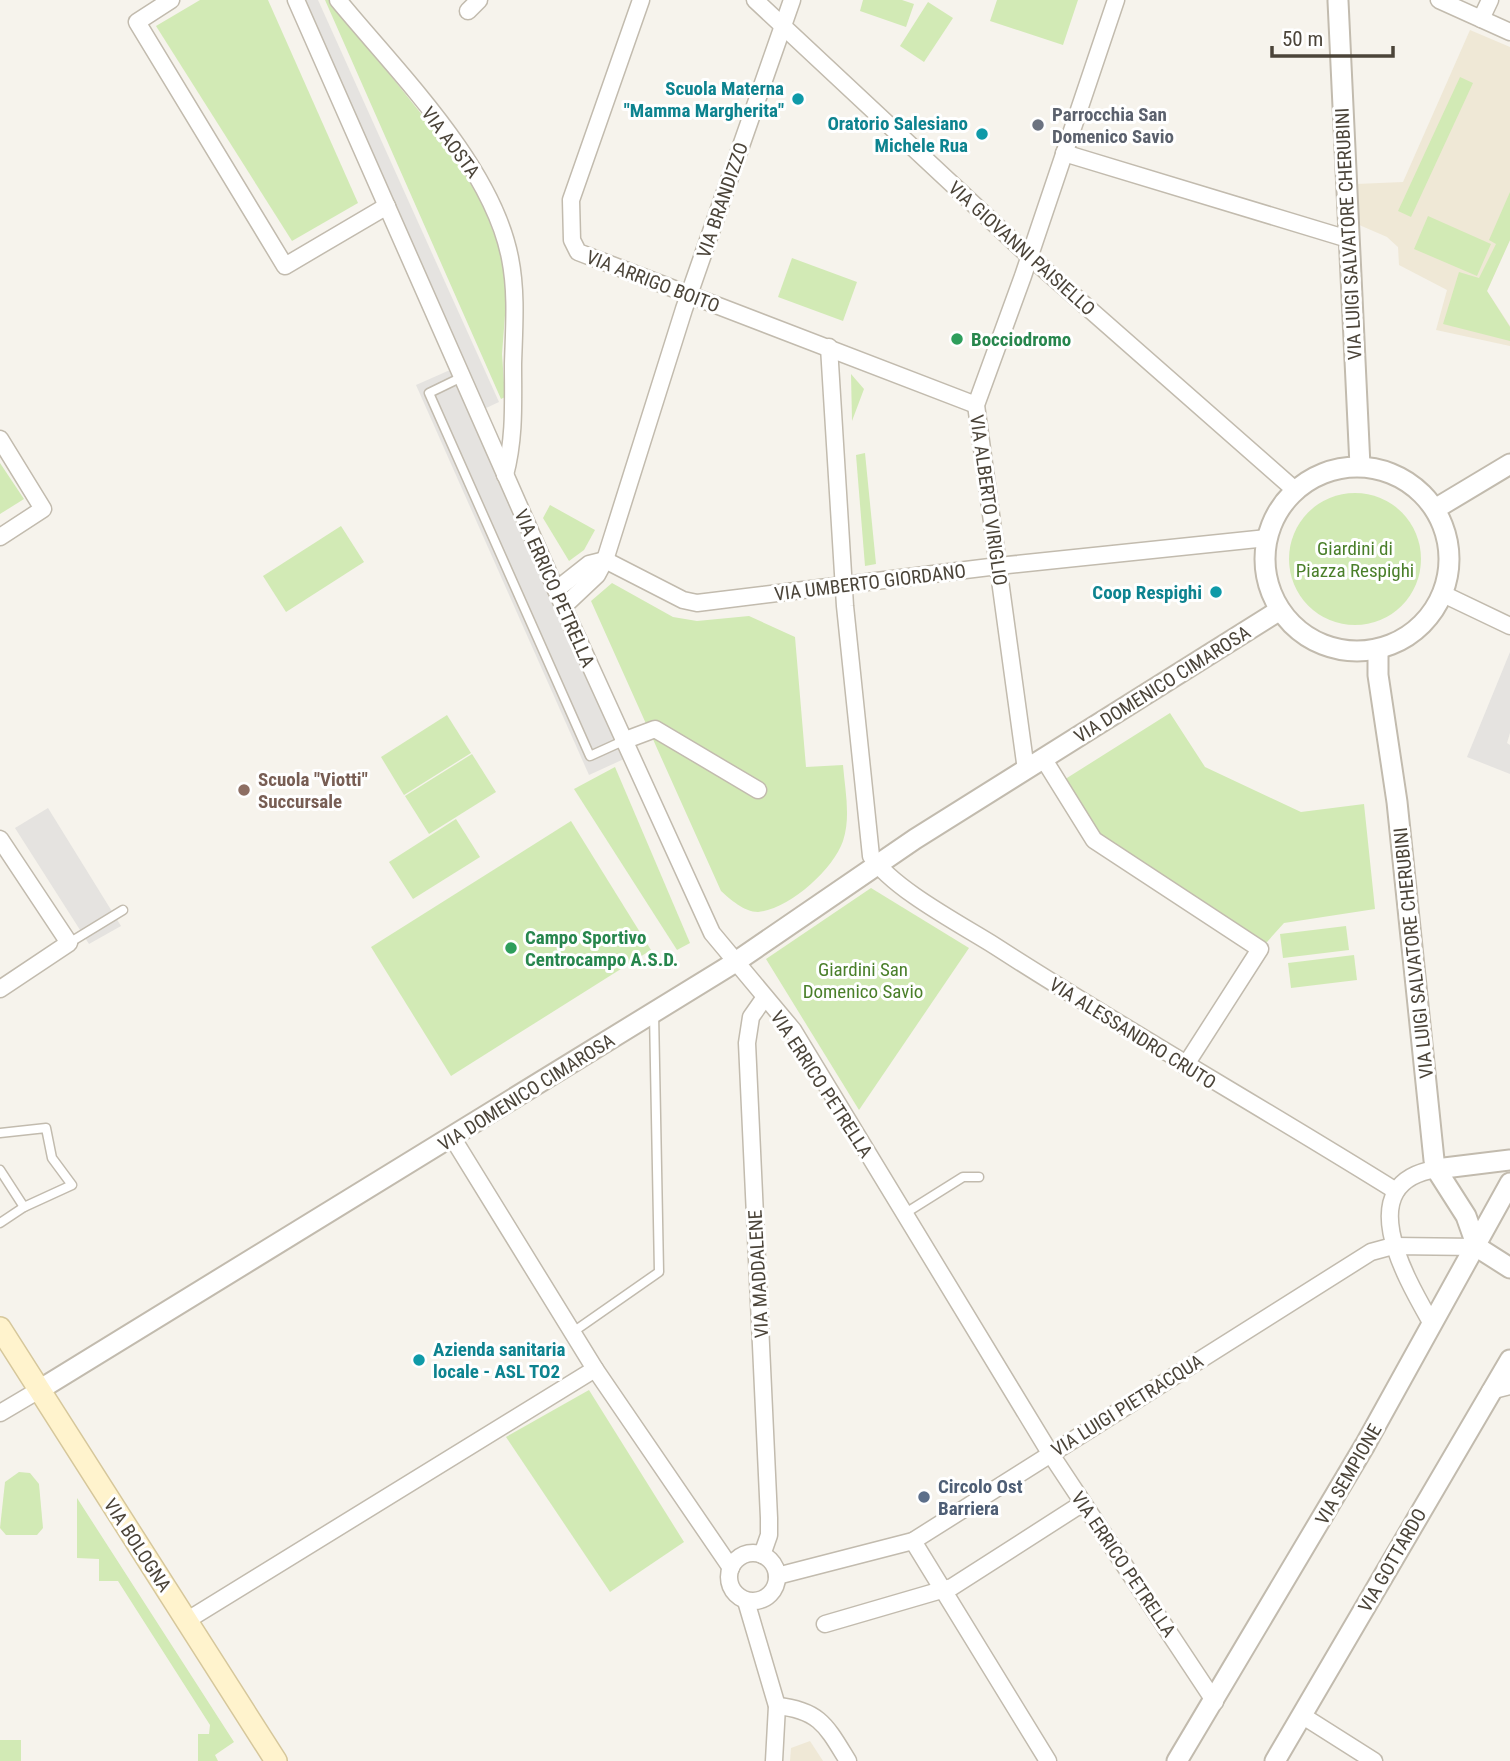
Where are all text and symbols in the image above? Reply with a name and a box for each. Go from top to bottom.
scale bar [1272,14,1393,58]
text: 50 m [1282,27,1323,51]
place label: Scuola Materna "Mamma Margherita" [624,77,784,122]
marker: Scuola Materna "Mamma Margherita" [790,91,806,107]
street label: VIA AOSTA [416,102,485,182]
place label: Parrocchia San Domenico Savio [1052,103,1174,148]
street label: VIA LUIGI SALVATORE CHERUBINI [1330,107,1367,361]
place label: Oratorio Salesiano Michele Rua [827,112,968,157]
marker: Parrocchia San Domenico Savio [1030,117,1046,133]
marker: Oratorio Salesiano Michele Rua [974,126,990,142]
street label: VIA BRANDIZZO [692,139,753,261]
street label: VIA GIOVANNI PAISIELLO [944,176,1100,320]
street label: VIA ARRIGO BOITO [583,245,723,317]
place label: Bocciodromo [971,328,1071,351]
marker: Bocciodromo [949,331,965,347]
street label: VIA ALBERTO VIRIGLIO [965,413,1012,587]
street label: VIA ERRICO PETRELLA [509,506,600,671]
park label: Giardini di Piazza Respighi [1296,537,1414,582]
street label: VIA UMBERTO GIORDANO [773,559,967,606]
place label: Coop Respighi [1092,581,1202,604]
marker: Coop Respighi [1208,584,1224,600]
street label: VIA DOMENICO CIMAROSA [1070,621,1255,748]
place label: Scuola "Viotti" Succursale [258,768,368,813]
marker: Scuola "Viotti" Succursale [236,782,252,798]
street label: VIA LUIGI SALVATORE CHERUBINI [1389,826,1438,1080]
place label: Campo Sportivo Centrocampo A.S.D. [525,926,678,971]
marker: Campo Sportivo Centrocampo A.S.D. [503,940,519,956]
park label: Giardini San Domenico Savio [803,958,923,1003]
street label: VIA ALESSANDRO CRUTO [1045,973,1220,1094]
street label: VIA ERRICO PETRELLA [765,1006,878,1162]
street label: VIA DOMENICO CIMAROSA [434,1029,619,1156]
street label: VIA MADDALENE [744,1209,773,1339]
place label: Azienda sanitaria locale - ASL TO2 [433,1338,566,1383]
street label: VIA LUIGI PIETRACQUA [1047,1349,1207,1461]
marker: Azienda sanitaria locale - ASL TO2 [411,1352,427,1368]
street label: VIA SEMPIONE [1310,1420,1387,1529]
place label: Circolo Ost Barriera [938,1475,1023,1520]
street label: VIA ERRICO PETRELLA [1066,1487,1181,1641]
marker: Circolo Ost Barriera [916,1489,932,1505]
street label: VIA BOLOGNA [99,1494,176,1596]
street label: VIA GOTTARDO [1354,1504,1431,1616]

